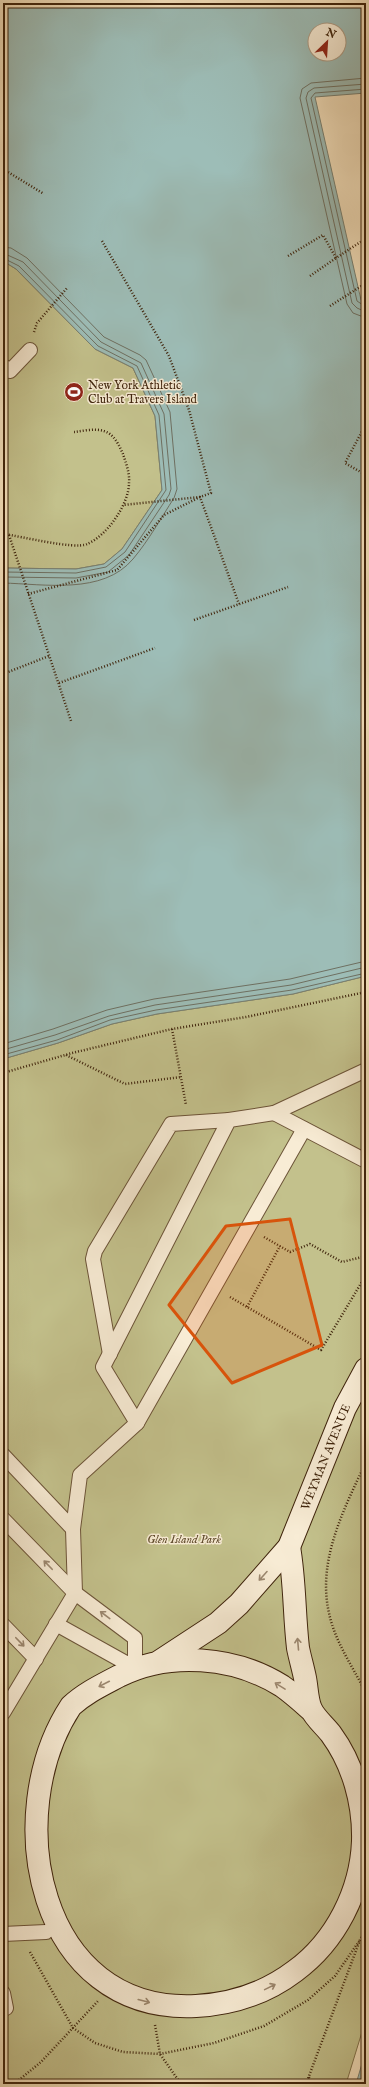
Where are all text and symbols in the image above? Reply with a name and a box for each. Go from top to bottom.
north arrow [307,22,347,62]
text: N [323,25,339,42]
place label: New York Athletic Club at Travers Island [88,378,198,407]
sports icon: New York Athletic Club at Travers Island [63,381,85,403]
street label: WEYMAN AVENUE [298,1402,354,1512]
park label: Glen Island Park [147,1532,221,1547]
one-way arrow [43,1560,52,1570]
one-way arrow [258,1571,268,1581]
one-way arrow [99,1611,110,1619]
one-way arrow [15,1637,24,1647]
one-way arrow [295,1638,302,1651]
one-way arrow [98,1681,110,1688]
one-way arrow [274,1682,286,1690]
one-way arrow [264,1983,276,1990]
one-way arrow [137,1998,150,2005]

